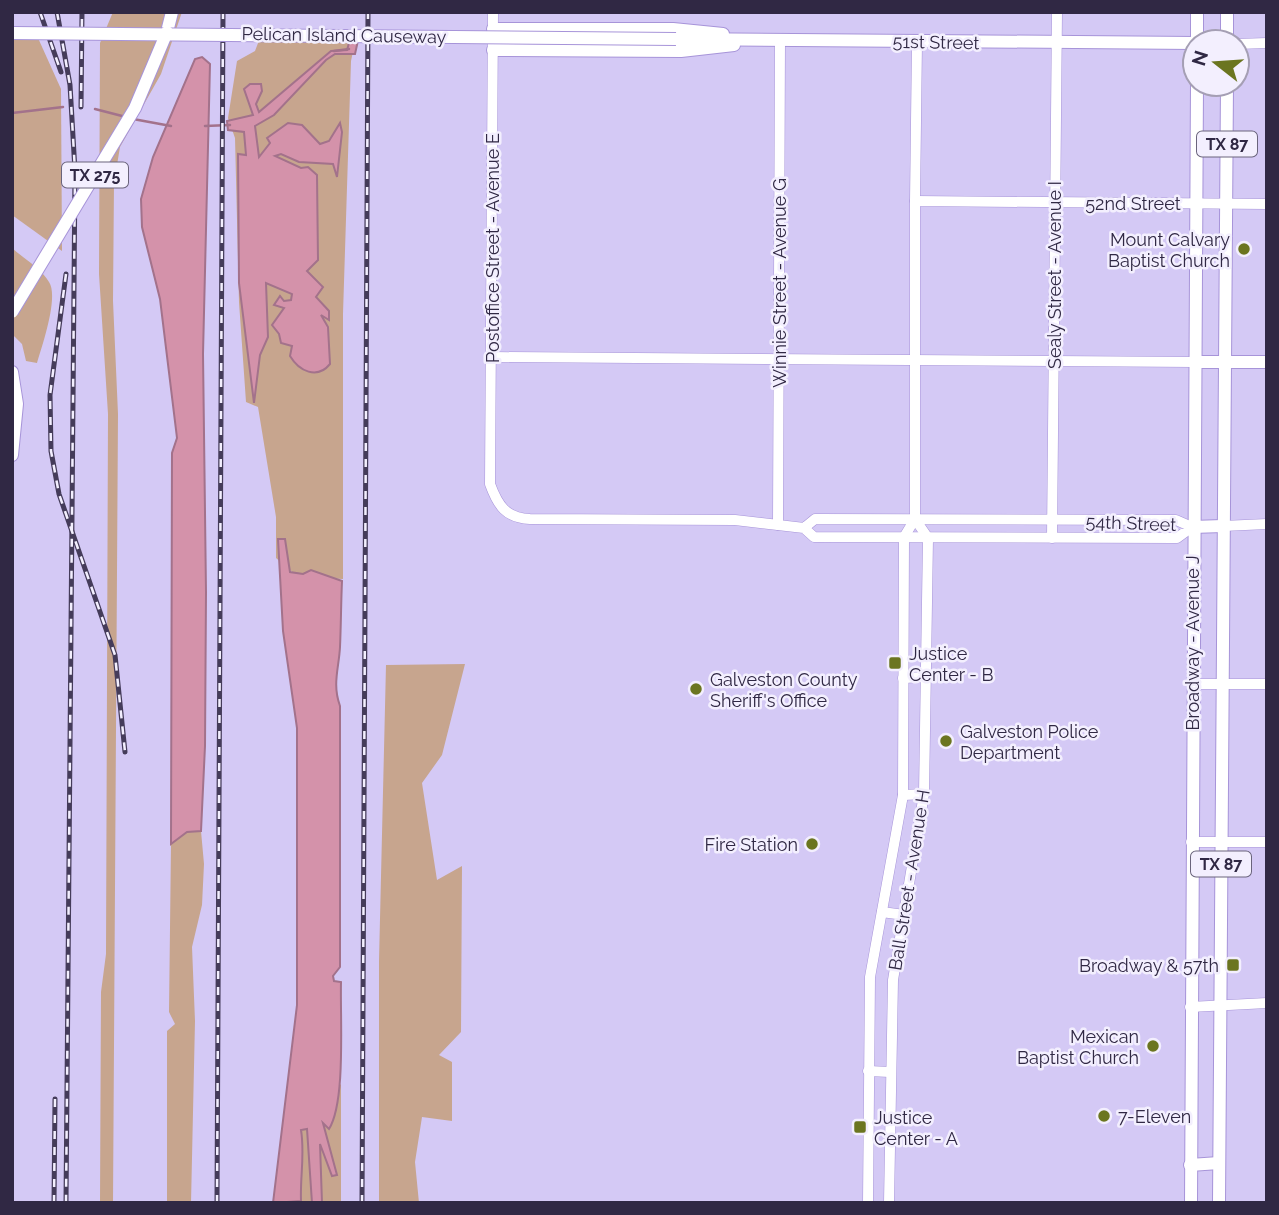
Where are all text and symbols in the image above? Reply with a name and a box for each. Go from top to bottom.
street label: Pelican Island Causeway [241,23,447,47]
north arrow [1181,28,1251,98]
street label: 51st Street [892,31,980,53]
text: N [1187,48,1212,68]
road number: TX 87 [1197,132,1257,156]
street label: Postoffice Street - Avenue E [482,133,503,363]
road number: TX 275 [62,162,128,188]
street label: Winnie Street - Avenue G [769,178,790,388]
street label: Sealy Street - Avenue I [1044,181,1065,369]
street label: 52nd Street [1085,193,1181,214]
place label: Mount Calvary Baptist Church [1108,229,1230,271]
marker: Mount Calvary Baptist Church [1236,241,1252,257]
street label: 54th Street [1085,511,1177,535]
street label: Broadway - Avenue J [1182,555,1203,731]
place label: Justice Center - B [909,643,993,685]
marker: Justice Center - B [887,655,903,671]
place label: Galveston County Sheriff's Office [710,669,858,711]
marker: Galveston County Sheriff's Office [688,681,704,697]
place label: Galveston Police Department [960,721,1099,763]
marker: Galveston Police Department [938,733,954,749]
street label: Ball Street - Avenue H [884,788,934,972]
place label: Fire Station [705,834,798,855]
marker: Fire Station [804,836,820,852]
road number: TX 87 [1191,852,1251,876]
place label: Broadway & 57th [1079,955,1219,976]
marker: Broadway & 57th [1225,957,1241,973]
place label: Mexican Baptist Church [1017,1026,1139,1068]
marker: Mexican Baptist Church [1145,1038,1161,1054]
place label: 7-Eleven [1118,1106,1191,1127]
place label: Justice Center - A [874,1107,958,1149]
marker: 7-Eleven [1096,1108,1112,1124]
marker: Justice Center - A [852,1119,868,1135]

